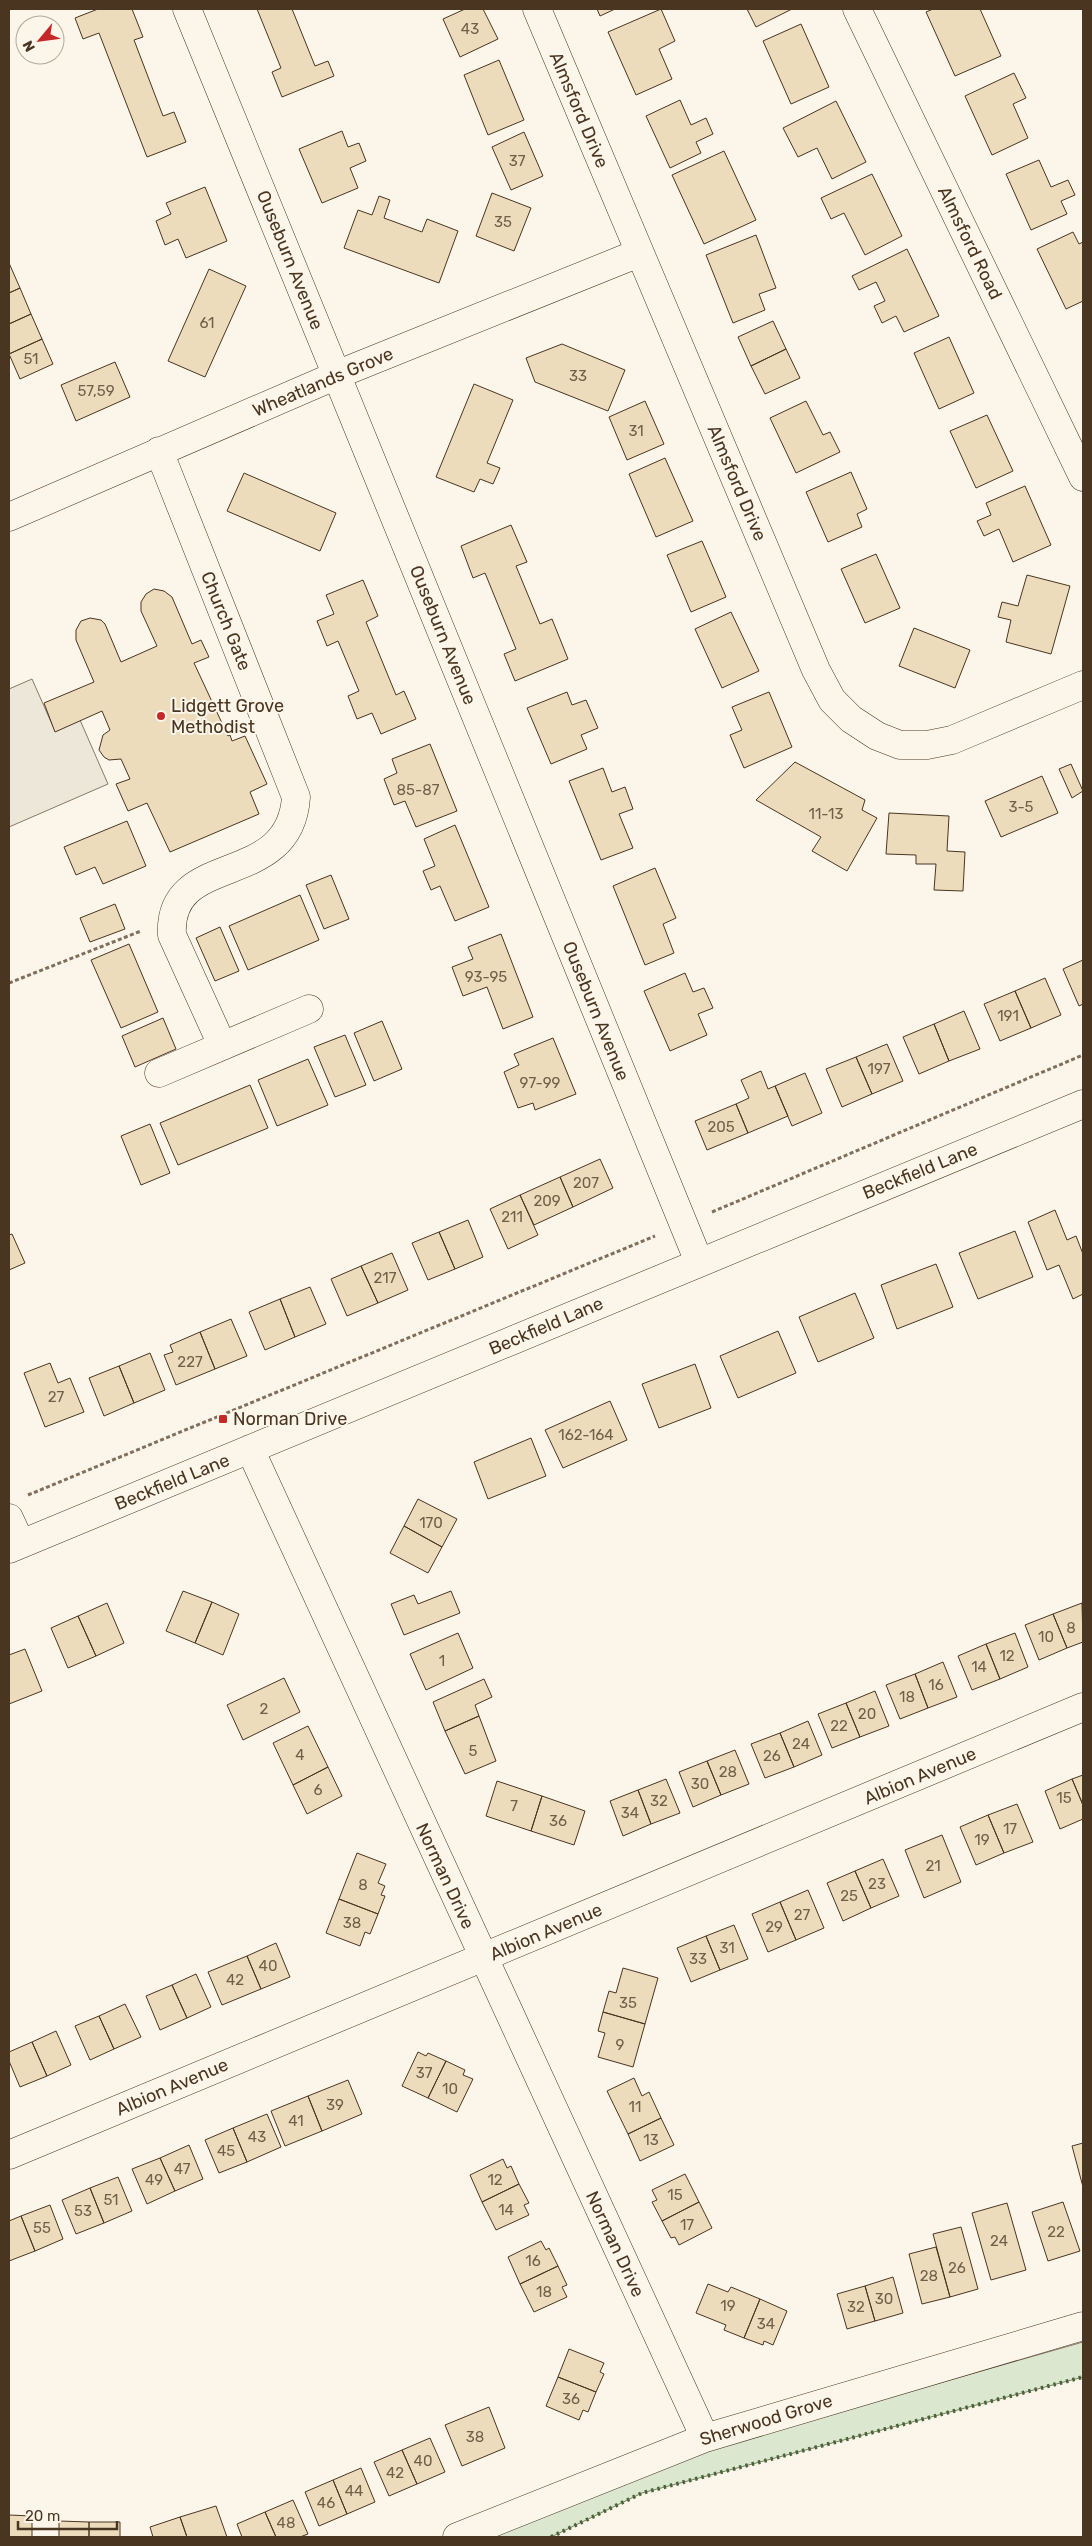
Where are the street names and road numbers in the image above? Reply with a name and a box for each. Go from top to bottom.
street label: Almsford Drive [545,49,613,171]
street label: Almsford Road [933,183,1007,303]
street label: Ouseburn Avenue [252,187,328,333]
street label: Wheatlands Grove [249,342,397,422]
street label: Almsford Drive [703,422,771,544]
street label: Ouseburn Avenue [405,562,481,708]
street label: Church Gate [196,568,256,674]
street label: Ouseburn Avenue [558,938,634,1084]
street label: Beckfield Lane [859,1138,981,1204]
street label: Beckfield Lane [486,1292,606,1360]
street label: Beckfield Lane [111,1449,233,1515]
street label: Albion Avenue [861,1742,979,1810]
street label: Norman Drive [411,1820,479,1932]
street label: Albion Avenue [487,1898,605,1966]
street label: Albion Avenue [113,2053,231,2121]
street label: Norman Drive [581,2188,649,2300]
street label: Sherwood Grove [697,2389,835,2451]

